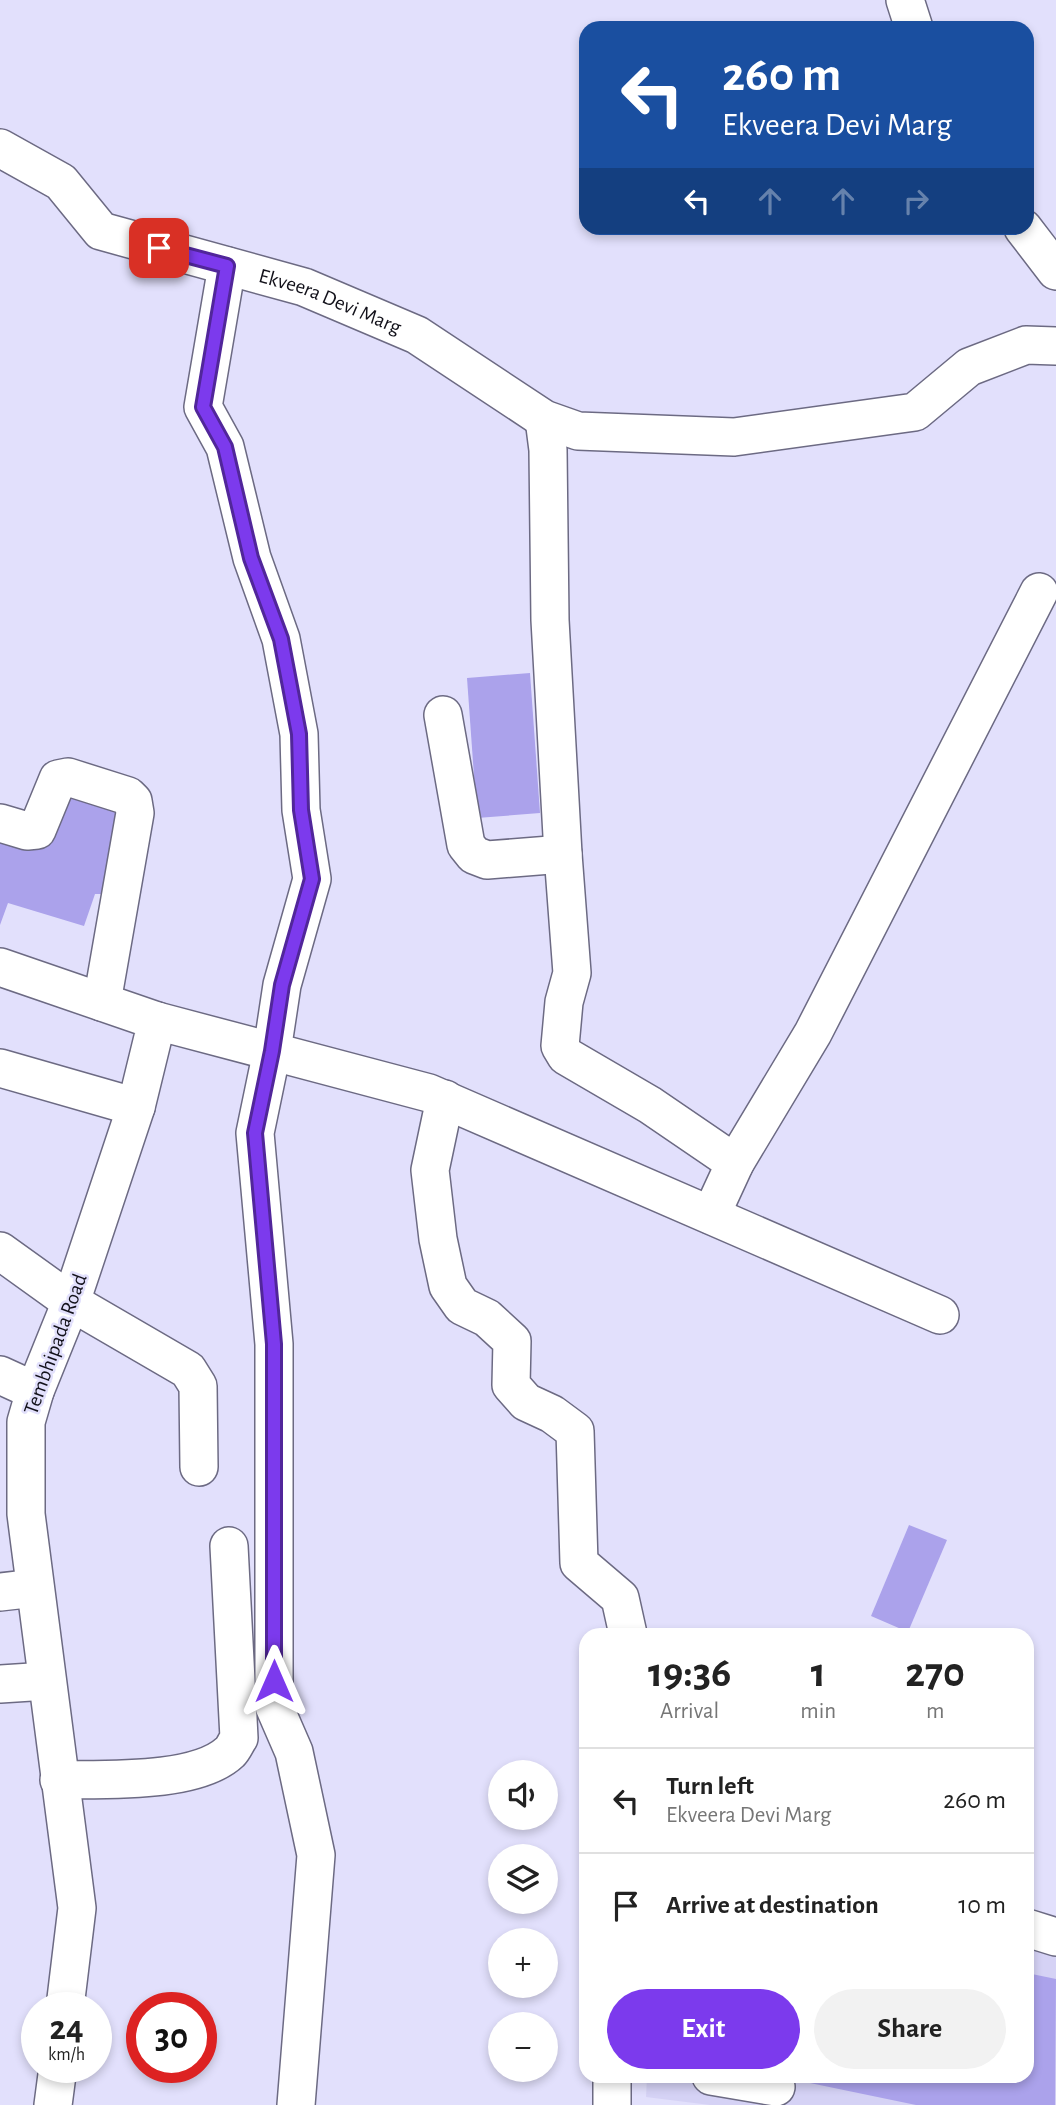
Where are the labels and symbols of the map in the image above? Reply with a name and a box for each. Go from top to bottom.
pin [129,218,189,278]
street label: Ekveera Devi Marg [257,265,405,338]
street label: Tembhipada Road [20,1271,91,1417]
position arrow [237,1644,311,1718]
speed limit sign: 30 [126,1992,217,2083]

